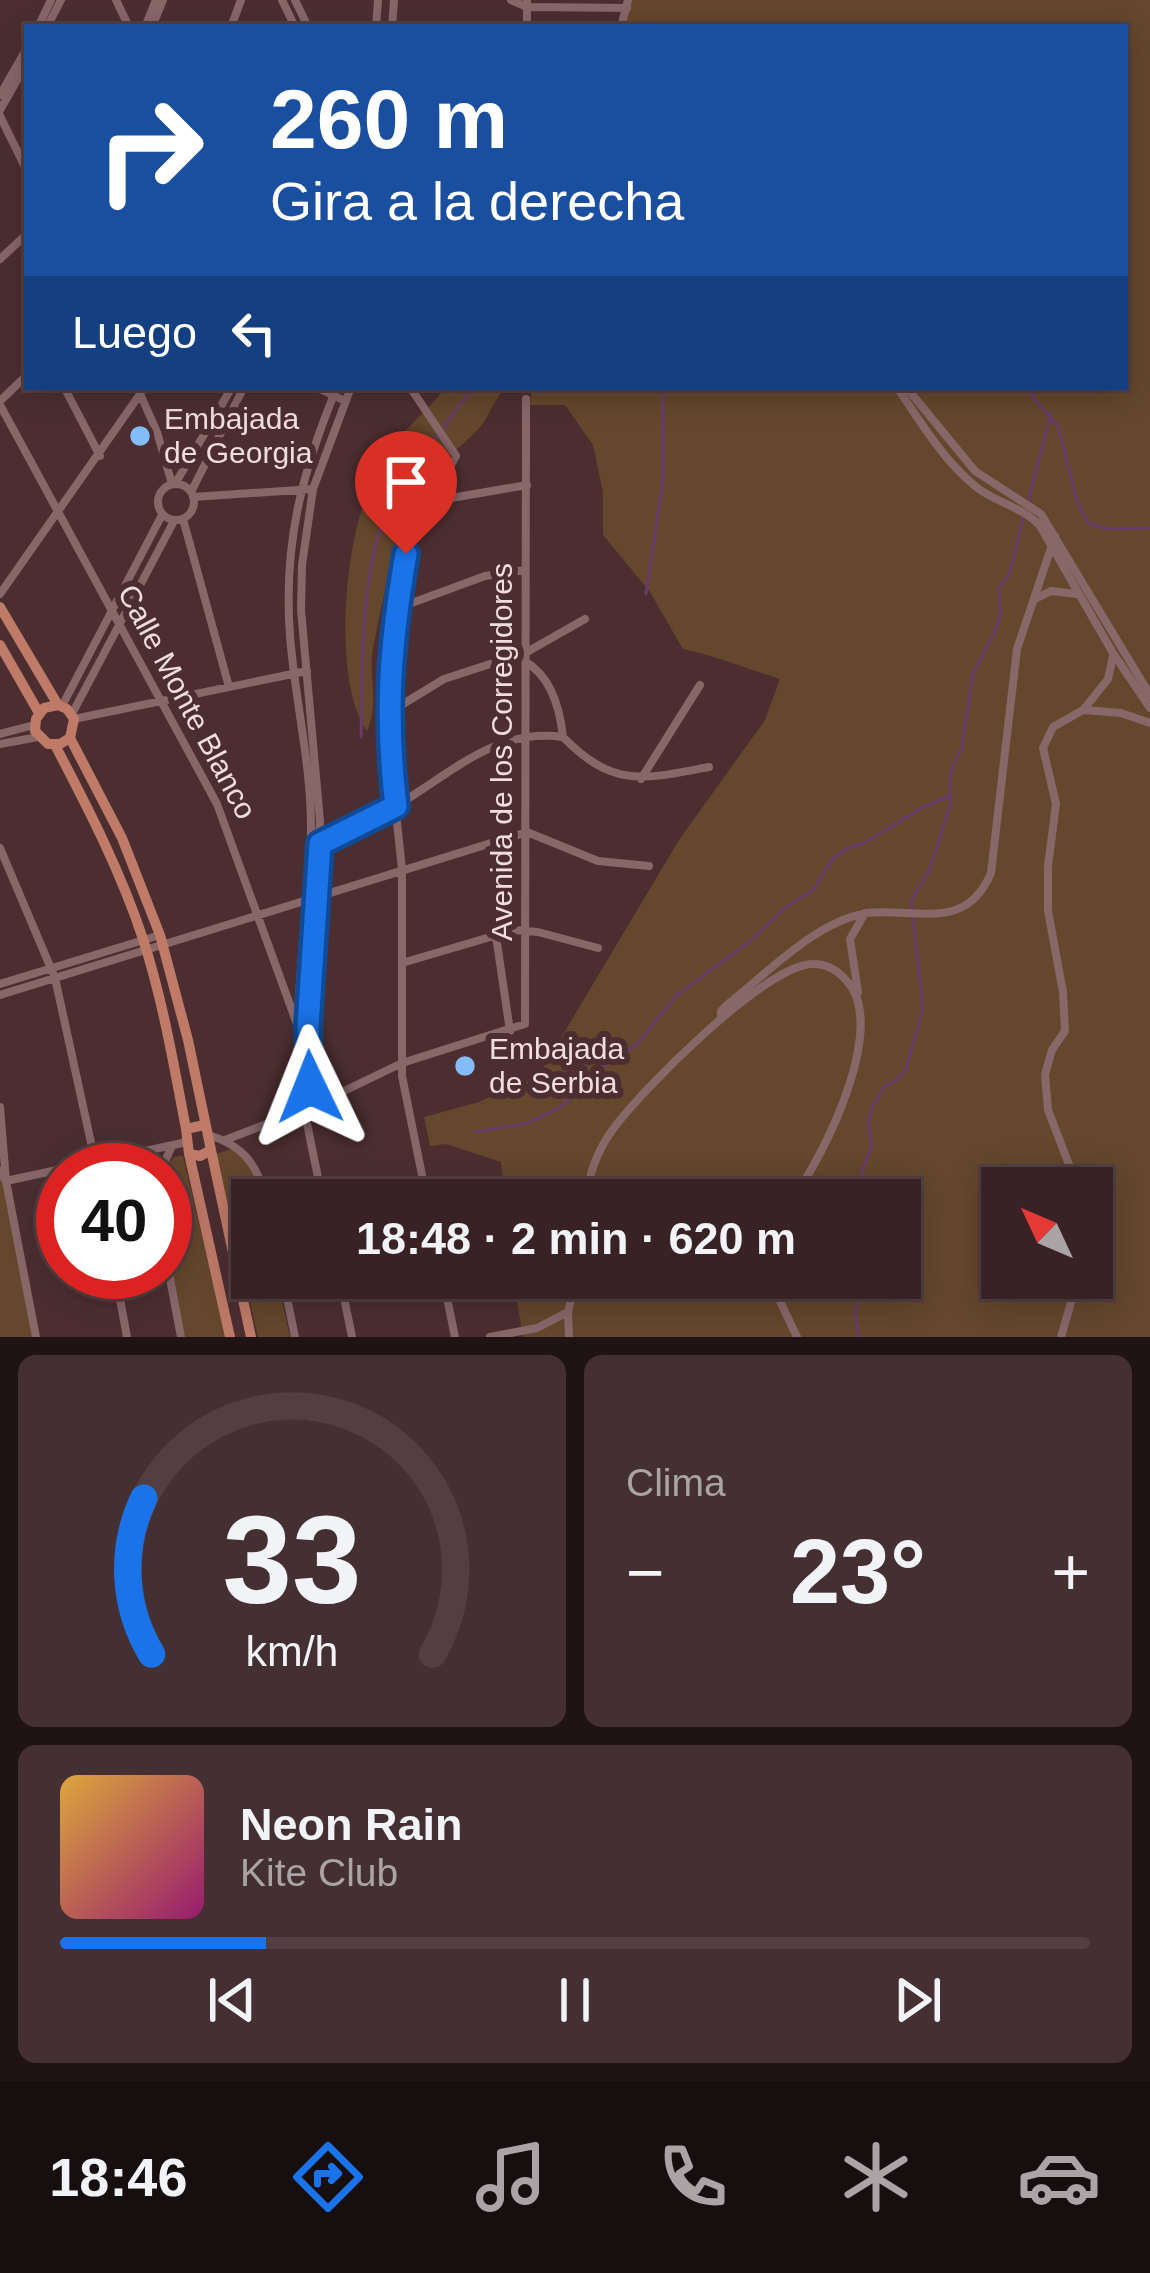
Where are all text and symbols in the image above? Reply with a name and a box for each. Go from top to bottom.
icon: right [72,72,228,228]
text: 260 m [270,72,508,166]
text: Gira a la derecha [270,171,684,231]
icon: left [221,300,287,366]
text: Luego [72,307,197,358]
place label: Embajada de Georgia [164,402,313,469]
marker: Embajada de Georgia [127,423,153,449]
pin [355,431,457,554]
icon: arrive [373,449,439,515]
street label: Avenida de los Corregidores [485,563,518,941]
street label: Calle Monte Blanco [112,579,263,824]
position arrow [247,1024,373,1150]
place label: Embajada de Serbia [489,1032,624,1099]
marker: Embajada de Serbia [452,1053,478,1079]
speed limit sign: 40 [36,1143,192,1299]
north arrow [981,1167,1113,1299]
map controls [981,1167,1113,1299]
text: 18:48 · 2 min · 620 m [356,1213,796,1264]
text: Clima [626,1461,726,1504]
text: 33 [223,1490,361,1629]
text: 23° [790,1522,926,1622]
text: − [626,1535,665,1609]
text: + [1051,1535,1090,1609]
text: km/h [246,1627,338,1675]
text: Neon Rain [240,1799,463,1850]
text: Kite Club [240,1851,398,1894]
icon: previous [199,1967,265,2033]
icon: pause [542,1967,608,2033]
icon: next [885,1967,951,2033]
icon: directions [286,2135,370,2219]
icon: music [469,2135,553,2219]
icon: phone [651,2135,735,2219]
icon: climate [834,2135,918,2219]
icon: car [1017,2135,1101,2219]
text: 18:46 [49,2147,187,2207]

